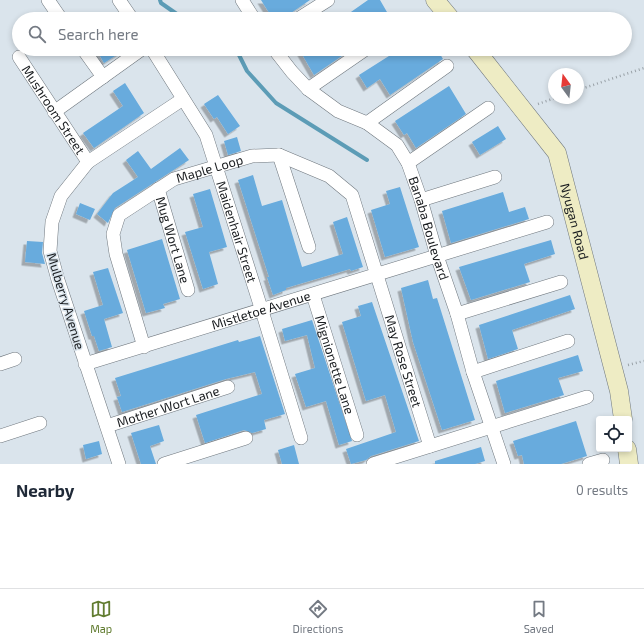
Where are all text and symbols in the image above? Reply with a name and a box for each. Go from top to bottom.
search box [12,12,632,56]
icon: search [26,23,48,45]
text: Search here [58,25,139,43]
street label: Mushroom Street [19,62,89,157]
north arrow [548,68,584,104]
street label: Maple Loop [174,151,245,186]
street label: Banaba Boulevard [405,174,453,282]
street label: Maidenhair Street [213,179,260,285]
street label: Nyugan Road [557,181,592,261]
street label: Mug Wort Lane [153,195,194,285]
street label: Mulberry Avenue [44,251,88,351]
street label: Mistletoe Avenue [210,287,312,333]
street label: Mignionette Lane [312,313,358,416]
street label: May Rose Street [382,313,425,409]
street label: Mother Wort Lane [115,382,221,430]
map controls [596,416,632,452]
button: locate [596,416,632,452]
text: Nearby [16,480,74,500]
text: 0 results [576,482,628,498]
tab: Map [90,598,112,635]
tab: Directions [293,598,343,635]
tab: Saved [524,598,554,635]

